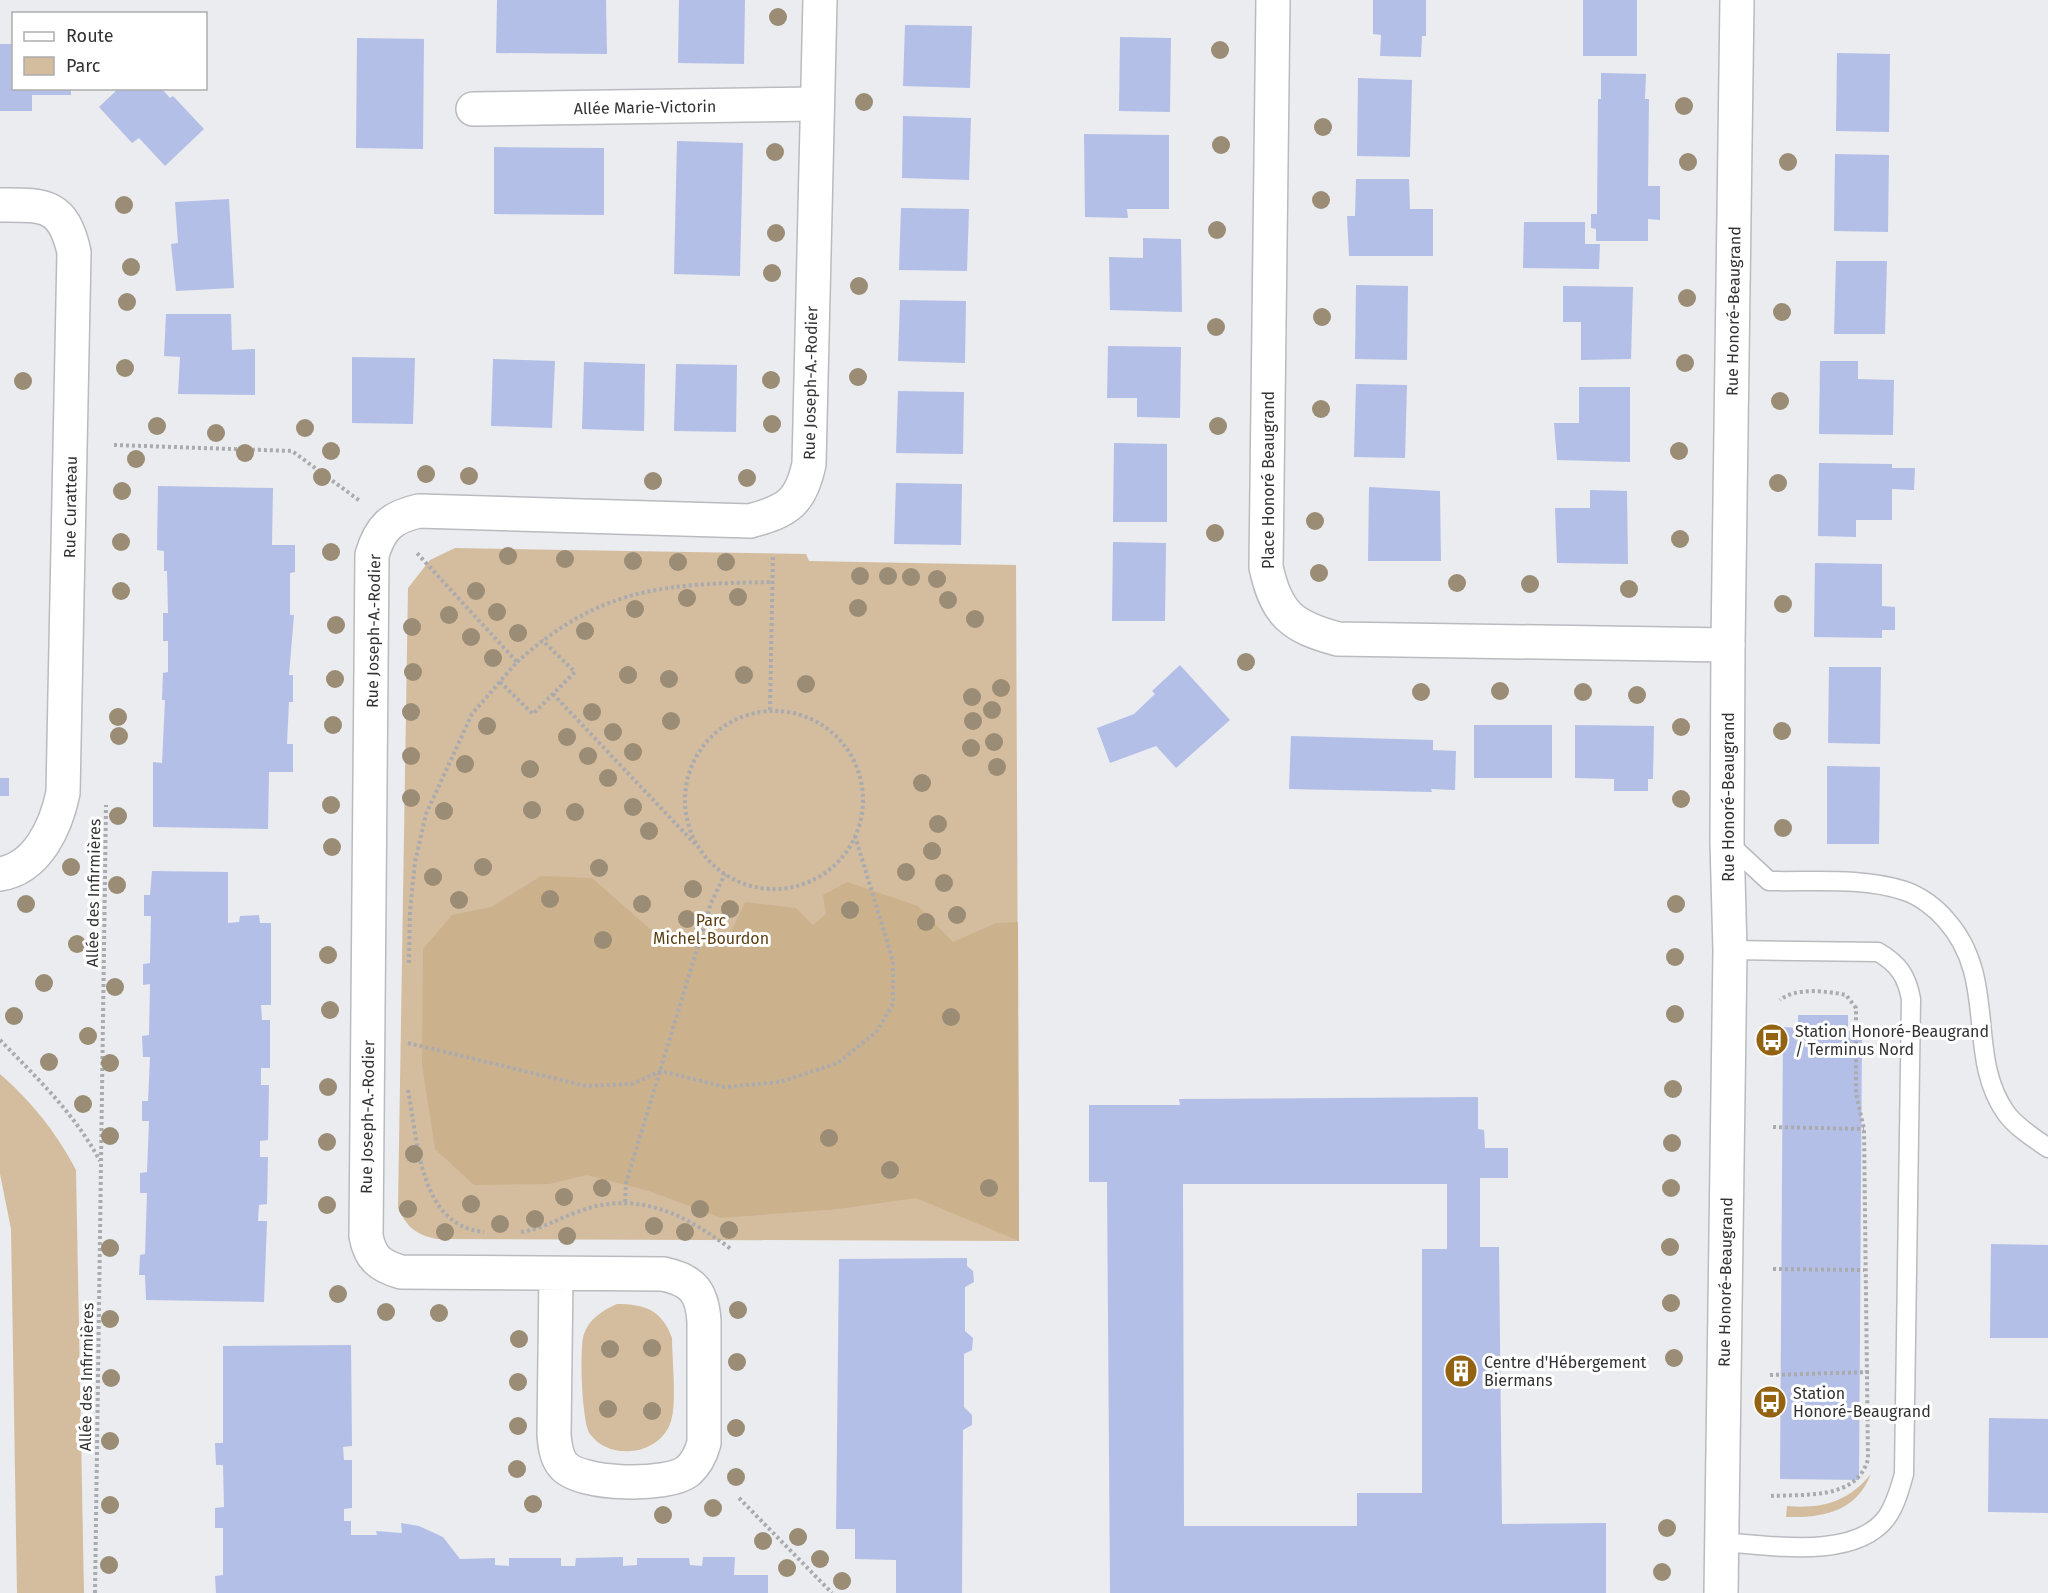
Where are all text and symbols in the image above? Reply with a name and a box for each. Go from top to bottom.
legend [12,12,207,90]
text: Route [66,25,114,47]
text: Parc [66,55,101,77]
street label: Allée Marie-Victorin [573,97,717,118]
street label: Rue Honoré-Beaugrand [1723,226,1744,396]
street label: Rue Joseph-A.-Rodier [800,305,821,460]
street label: Place Honoré Beaugrand [1259,391,1278,569]
street label: Rue Curatteau [60,456,81,558]
street label: Rue Joseph-A.-Rodier [363,553,384,708]
street label: Rue Honoré-Beaugrand [1719,712,1738,882]
street label: Allée des Infirmières [83,819,104,967]
park label: Parc Michel-Bourdon [653,911,769,948]
bus stop icon: Station Honoré-Beaugrand / Terminus Nord [1754,1022,1790,1058]
place label: Station Honoré-Beaugrand / Terminus Nord [1795,1022,1989,1059]
street label: Rue Joseph-A.-Rodier [357,1039,378,1194]
street label: Rue Honoré-Beaugrand [1715,1197,1736,1367]
street label: Allée des Infirmières [76,1303,97,1451]
building icon: Centre d'Hébergement Biermans [1443,1353,1479,1389]
place label: Centre d'Hébergement Biermans [1484,1353,1647,1390]
bus stop icon: Station Honoré-Beaugrand [1752,1384,1788,1420]
place label: Station Honoré-Beaugrand [1793,1384,1931,1421]

